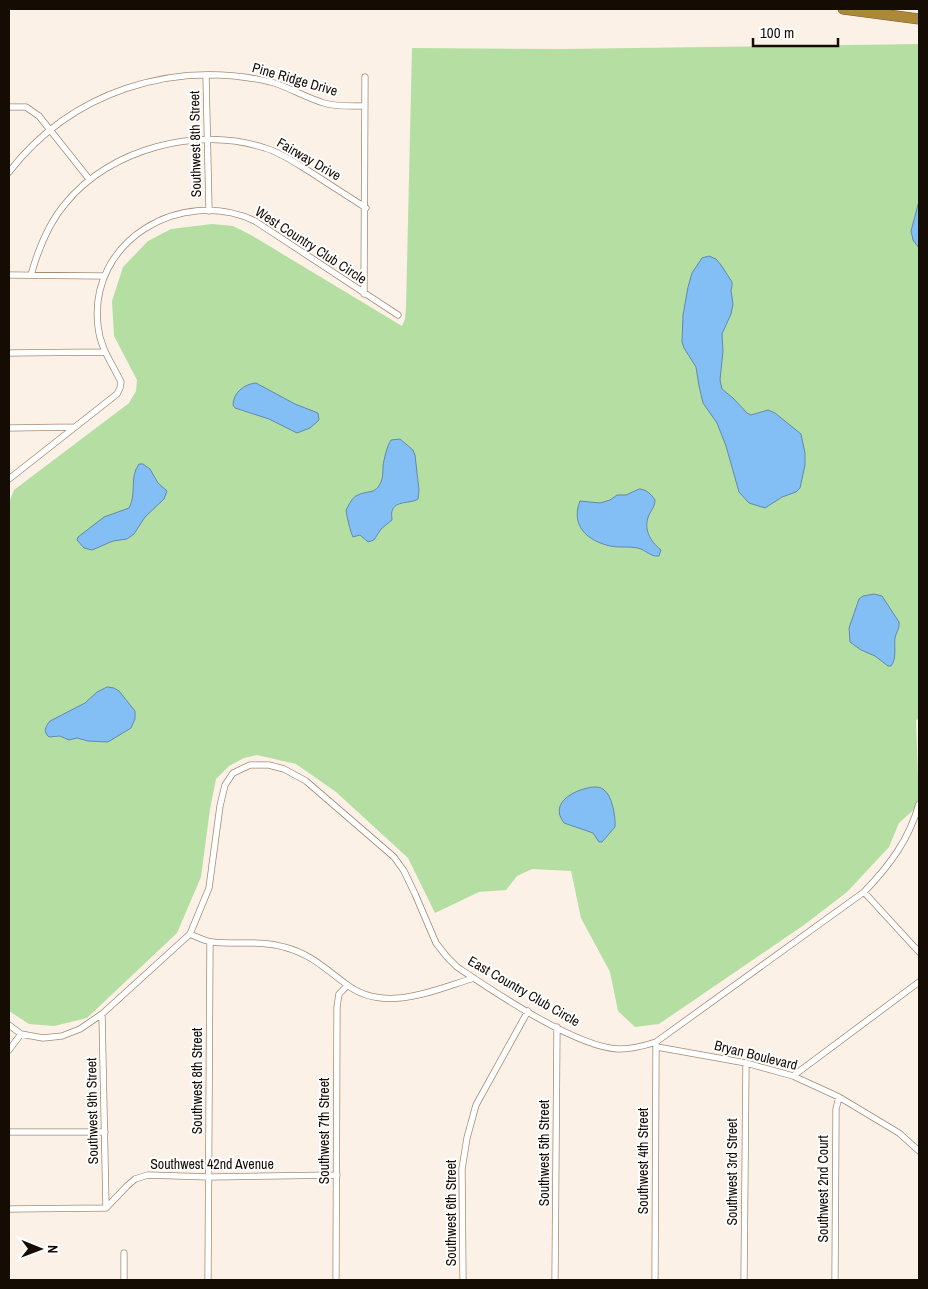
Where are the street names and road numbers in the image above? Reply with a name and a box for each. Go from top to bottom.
street label: Pine Ridge Drive [250,58,340,100]
street label: Southwest 8th Street [185,91,205,197]
street label: Fairway Drive [274,133,344,185]
street label: West Country Club Circle [252,202,370,288]
street label: East Country Club Circle [465,952,583,1030]
street label: Southwest 8th Street [188,1028,206,1134]
street label: Bryan Boulevard [713,1036,799,1074]
street label: Southwest 9th Street [82,1058,102,1164]
street label: Southwest 7th Street [315,1078,333,1184]
street label: Southwest 5th Street [535,1100,553,1206]
street label: Southwest 4th Street [634,1108,652,1214]
street label: Southwest 3rd Street [723,1118,741,1226]
street label: Southwest 2nd Court [814,1135,832,1243]
street label: Southwest 42nd Avenue [150,1155,274,1173]
street label: Southwest 6th Street [442,1160,460,1266]

